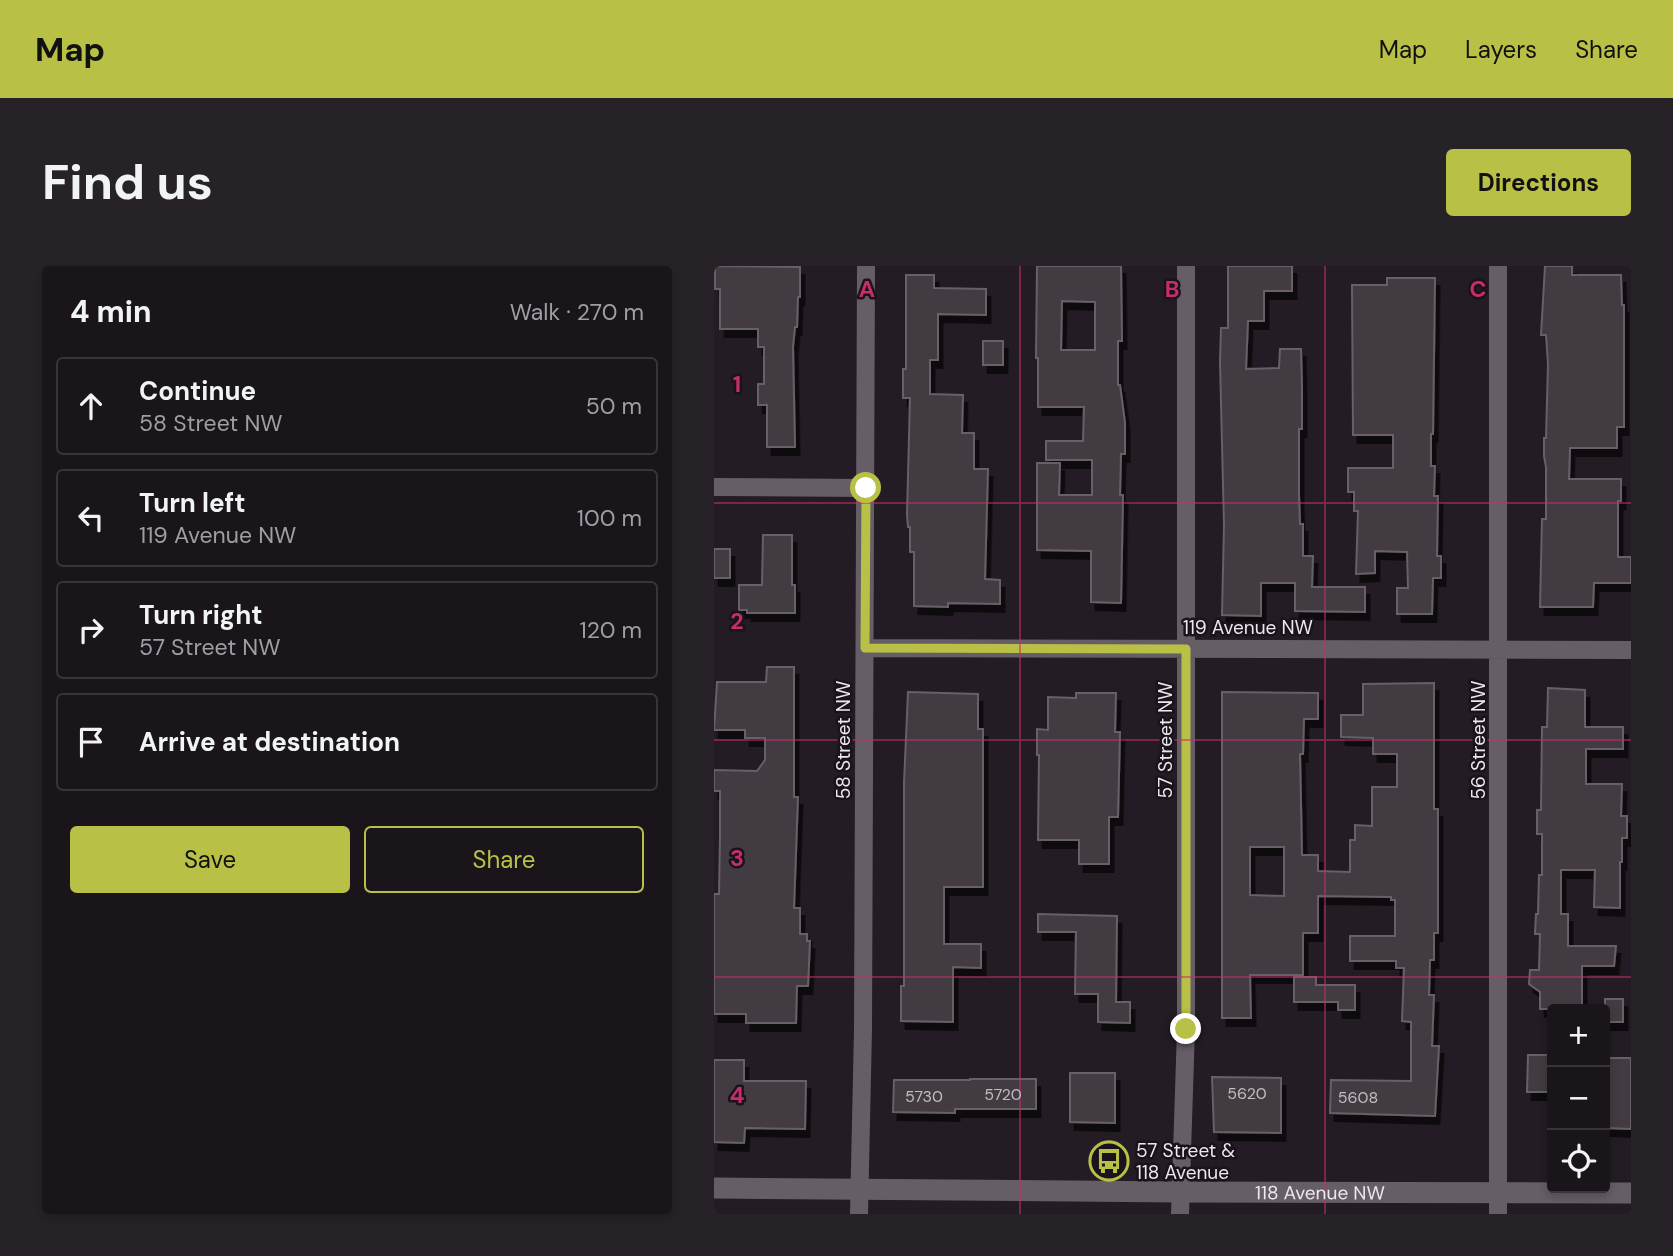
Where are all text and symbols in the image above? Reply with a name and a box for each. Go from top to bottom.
text: Map [35,28,105,71]
text: Map [1379,34,1427,65]
text: Layers [1465,34,1537,65]
text: Share [1575,34,1638,65]
button: Directions [1446,149,1631,216]
text: Find us [42,150,213,214]
text: A [859,274,875,304]
text: B [1165,274,1179,304]
text: C [1470,274,1486,304]
text: 4 min [70,292,152,331]
text: Walk · 270 m [510,297,644,327]
text: 1 [733,369,741,399]
text: Continue [139,374,256,408]
icon: ahead [72,387,110,425]
text: 50 m [586,391,642,421]
text: 58 Street NW [139,408,283,438]
route start [850,472,881,503]
text: Turn left [139,486,246,520]
icon: left [72,499,110,537]
text: 100 m [577,503,642,533]
text: 119 Avenue NW [139,520,296,550]
text: Turn right [139,598,263,632]
text: 2 [730,606,744,636]
icon: right [72,611,110,649]
text: 120 m [579,615,642,645]
street label: 119 Avenue NW [1183,615,1313,640]
text: 57 Street NW [139,632,281,662]
street label: 58 Street NW [831,681,856,799]
street label: 56 Street NW [1466,681,1491,800]
street label: 57 Street NW [1153,682,1178,798]
icon: arrive [72,723,110,761]
text: Arrive at destination [139,725,400,759]
button: Save [70,826,350,893]
button: Share [364,826,644,893]
text: 3 [730,843,744,873]
map controls [1547,1004,1610,1193]
button: + [1547,1004,1610,1067]
route end [1170,1013,1201,1044]
button: − [1547,1067,1610,1130]
text: 4 [730,1080,745,1110]
house number: 5620 [1227,1083,1267,1104]
house number: 5720 [984,1084,1022,1105]
house number: 5730 [905,1086,943,1107]
house number: 5608 [1338,1087,1378,1108]
button: locate [1547,1130,1610,1193]
place label: 57 Street & 118 Avenue [1136,1138,1235,1185]
bus stop icon: 57 Street & 118 Avenue [1088,1140,1130,1182]
street label: 118 Avenue NW [1255,1180,1385,1205]

